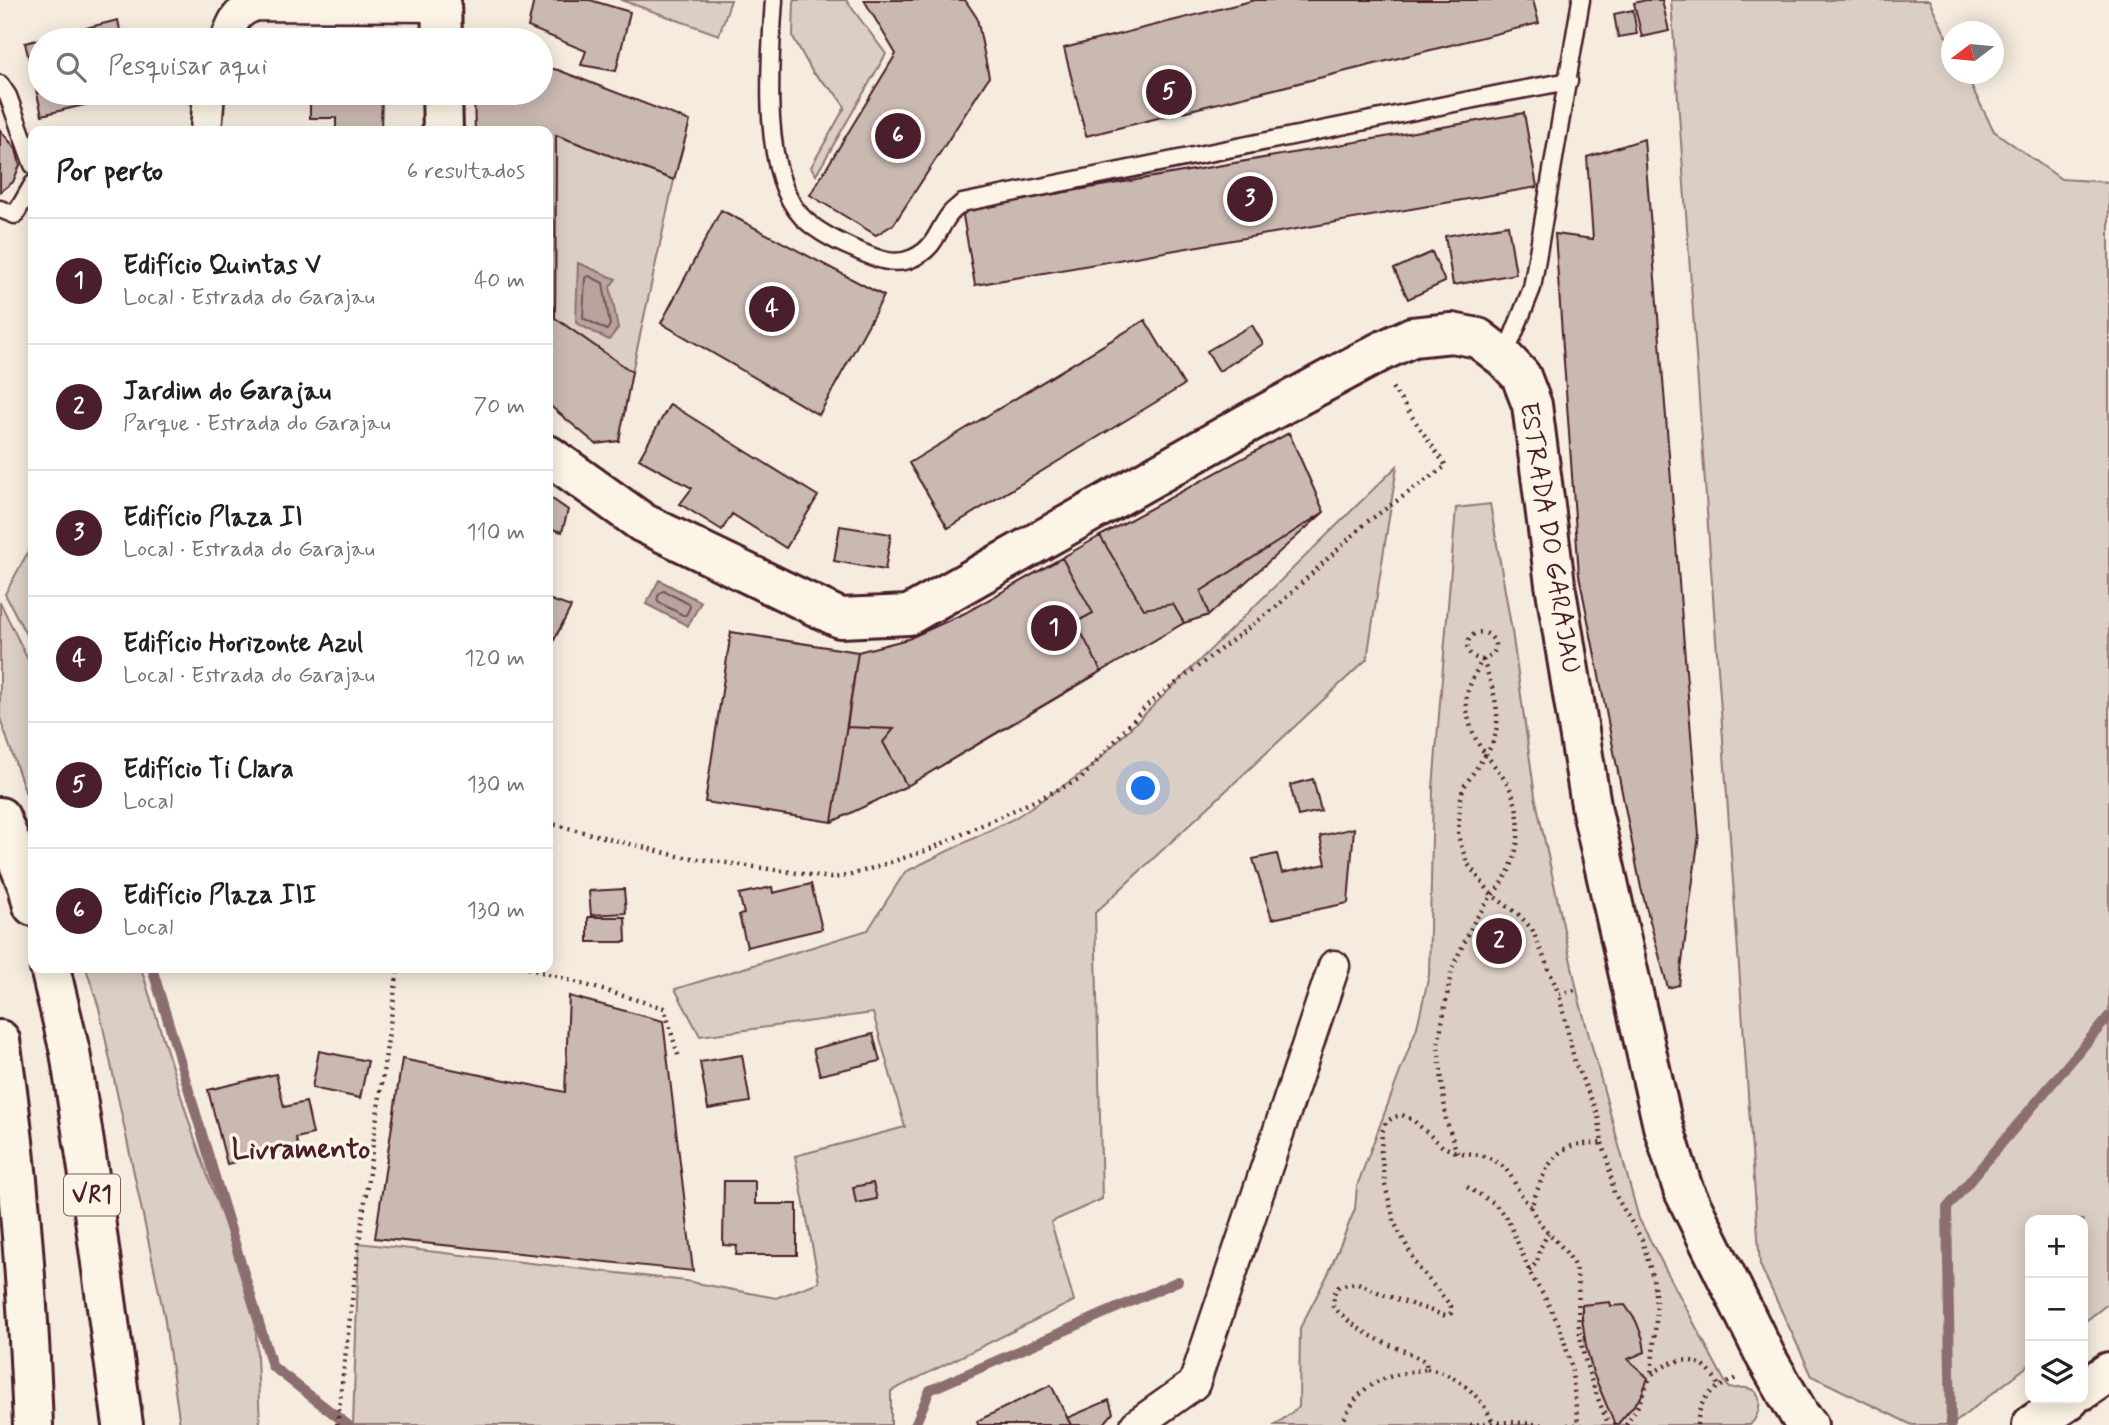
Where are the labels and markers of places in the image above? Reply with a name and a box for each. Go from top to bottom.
pin: 5 [1146,66,1192,118]
pin: 6 [875,110,921,162]
pin: 3 [1227,173,1273,225]
pin: 4 [749,283,795,335]
pin: 1 [1031,602,1077,654]
pin: 2 [1476,915,1522,967]

